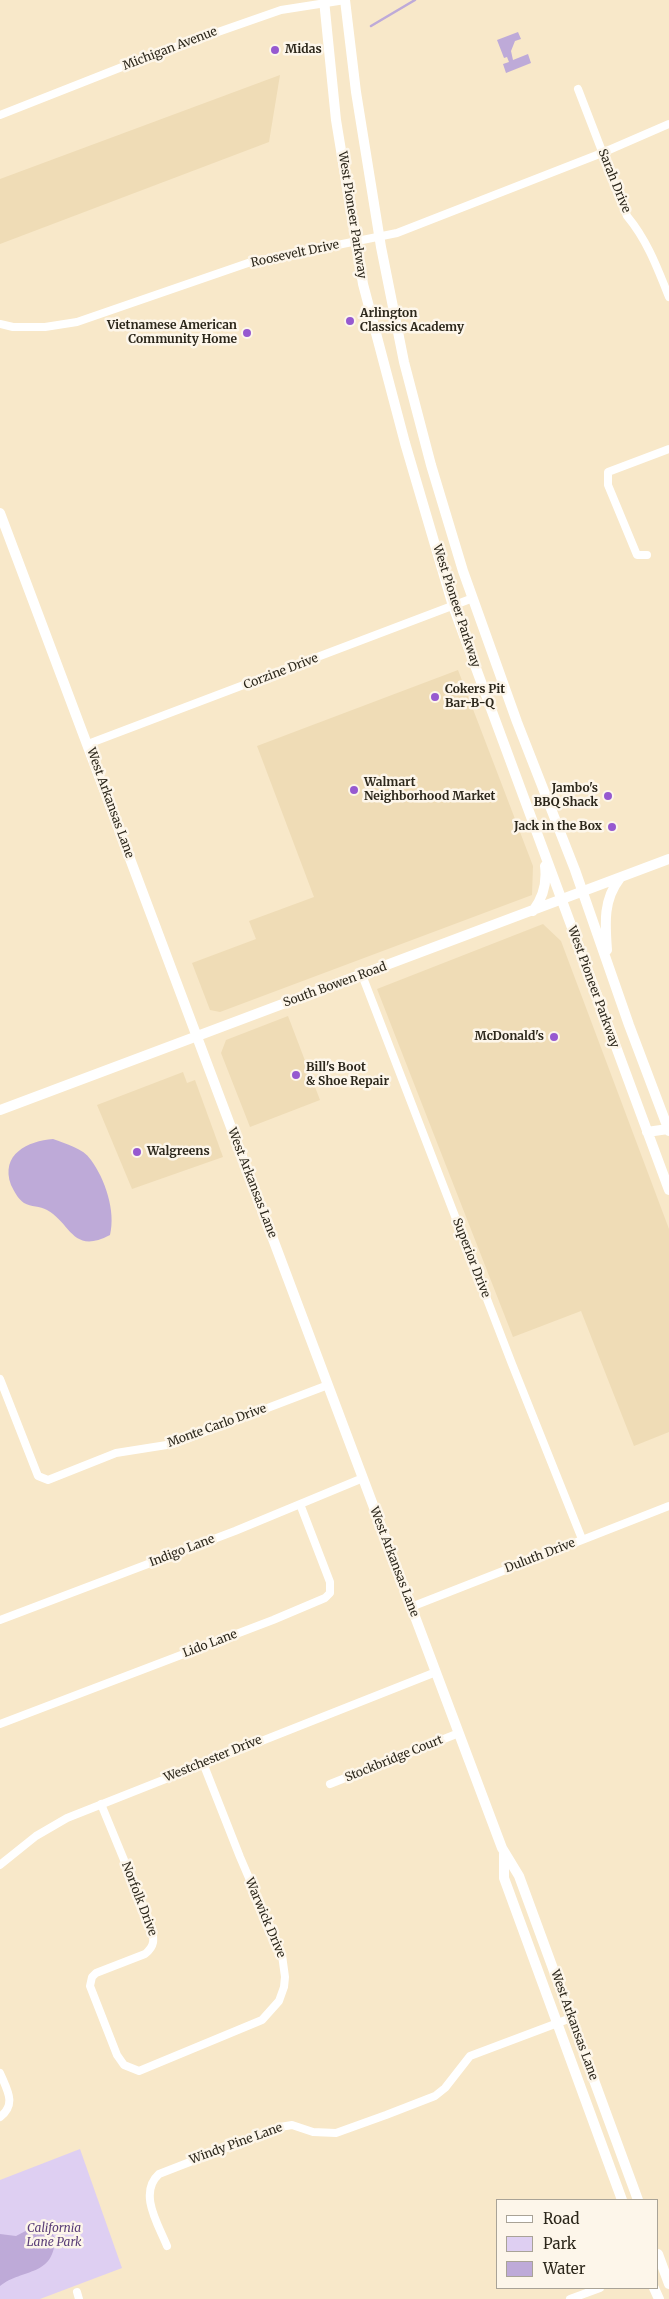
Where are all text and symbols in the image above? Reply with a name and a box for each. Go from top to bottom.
street label: Michigan Avenue [121,24,219,74]
place label: Midas [285,43,322,57]
marker: Midas [269,44,281,56]
street label: Sarah Drive [595,147,633,215]
street label: West Pioneer Parkway [335,150,369,280]
street label: Roosevelt Drive [249,238,341,270]
place label: Arlington Classics Academy [360,307,464,335]
marker: Arlington Classics Academy [344,315,356,327]
place label: Vietnamese American Community Home [107,319,237,347]
marker: Vietnamese American Community Home [241,327,253,339]
street label: West Pioneer Parkway [429,543,483,669]
street label: Corzine Drive [242,651,320,693]
place label: Cokers Pit Bar-B-Q [445,683,505,711]
marker: Cokers Pit Bar-B-Q [429,691,441,703]
street label: West Arkansas Lane [83,746,137,860]
place label: Walmart Neighborhood Market [364,776,495,804]
place label: Jambo's BBQ Shack [534,782,598,810]
marker: Walmart Neighborhood Market [348,784,360,796]
marker: Jambo's BBQ Shack [602,790,614,802]
place label: Jack in the Box [514,820,602,834]
marker: Jack in the Box [606,821,618,833]
street label: West Pioneer Parkway [564,924,622,1050]
street label: South Bowen Road [281,960,389,1010]
place label: McDonald's [475,1030,544,1044]
marker: McDonald's [548,1031,560,1043]
place label: Bill's Boot & Shoe Repair [306,1061,389,1089]
marker: Bill's Boot & Shoe Repair [290,1069,302,1081]
street label: West Arkansas Lane [224,1126,280,1240]
place label: Walgreens [147,1145,210,1159]
marker: Walgreens [131,1146,143,1158]
street label: Superior Drive [449,1216,493,1300]
street label: Monte Carlo Drive [166,1401,268,1451]
street label: West Arkansas Lane [366,1505,422,1619]
street label: Indigo Lane [147,1532,217,1570]
street label: Duluth Drive [503,1536,577,1576]
street label: Lido Lane [181,1627,239,1661]
street label: Westchester Drive [162,1733,264,1785]
street label: Stockbridge Court [343,1733,445,1785]
street label: Norfolk Drive [118,1860,160,1938]
street label: Warwick Drive [242,1876,288,1960]
street label: West Arkansas Lane [547,1968,601,2082]
street label: Windy Pine Lane [188,2121,284,2167]
legend [497,2199,659,2289]
text: Road [543,2209,579,2228]
park label: California Lane Park [26,2222,82,2250]
text: Park [543,2234,576,2253]
text: Water [543,2259,585,2278]

